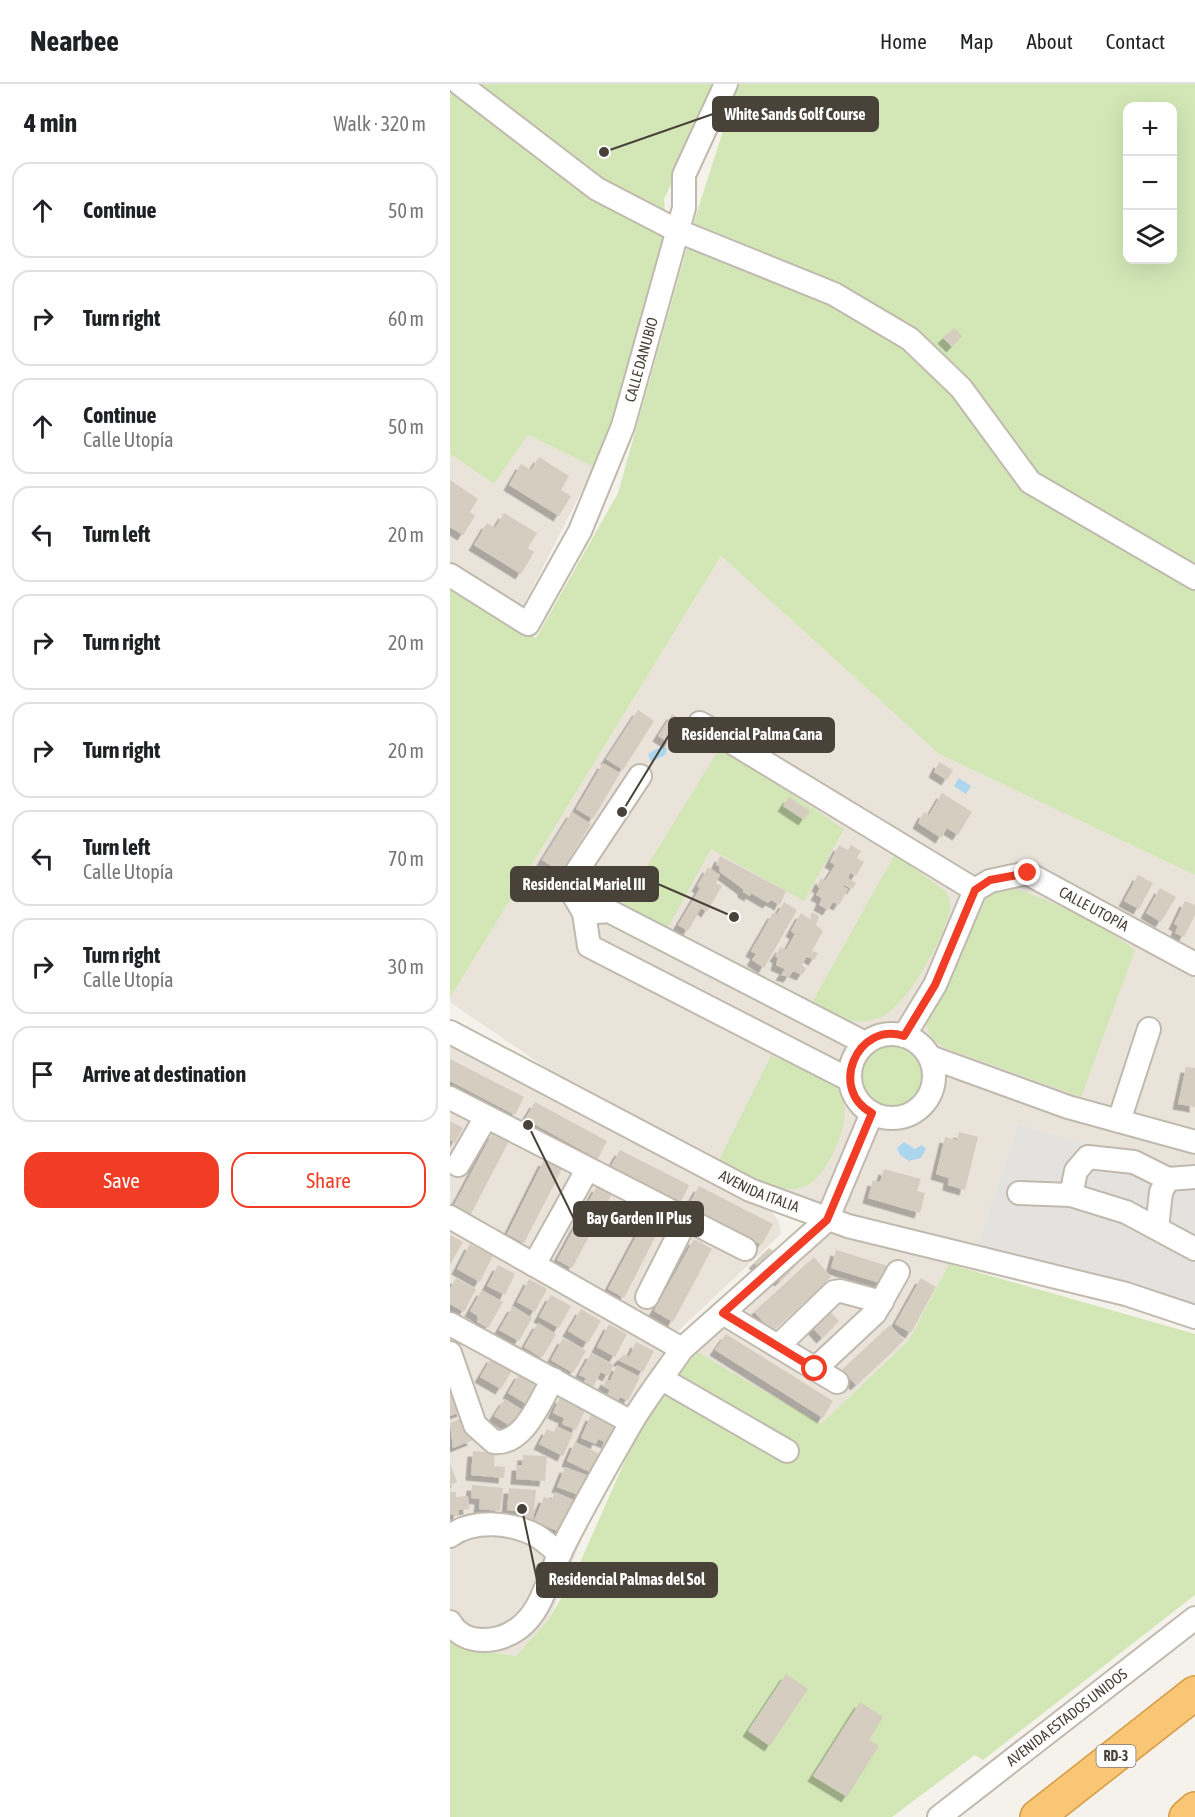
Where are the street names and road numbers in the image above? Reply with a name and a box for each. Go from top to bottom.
street label: CALLE DANUBIO [621,315,661,404]
street label: CALLE UTOPÍA [1056,883,1132,935]
street label: AVENIDA ITALIA [716,1166,802,1216]
street label: AVENIDA ESTADOS UNIDOS [1003,1665,1130,1769]
road number: RD-3 [1096,1745,1136,1767]

